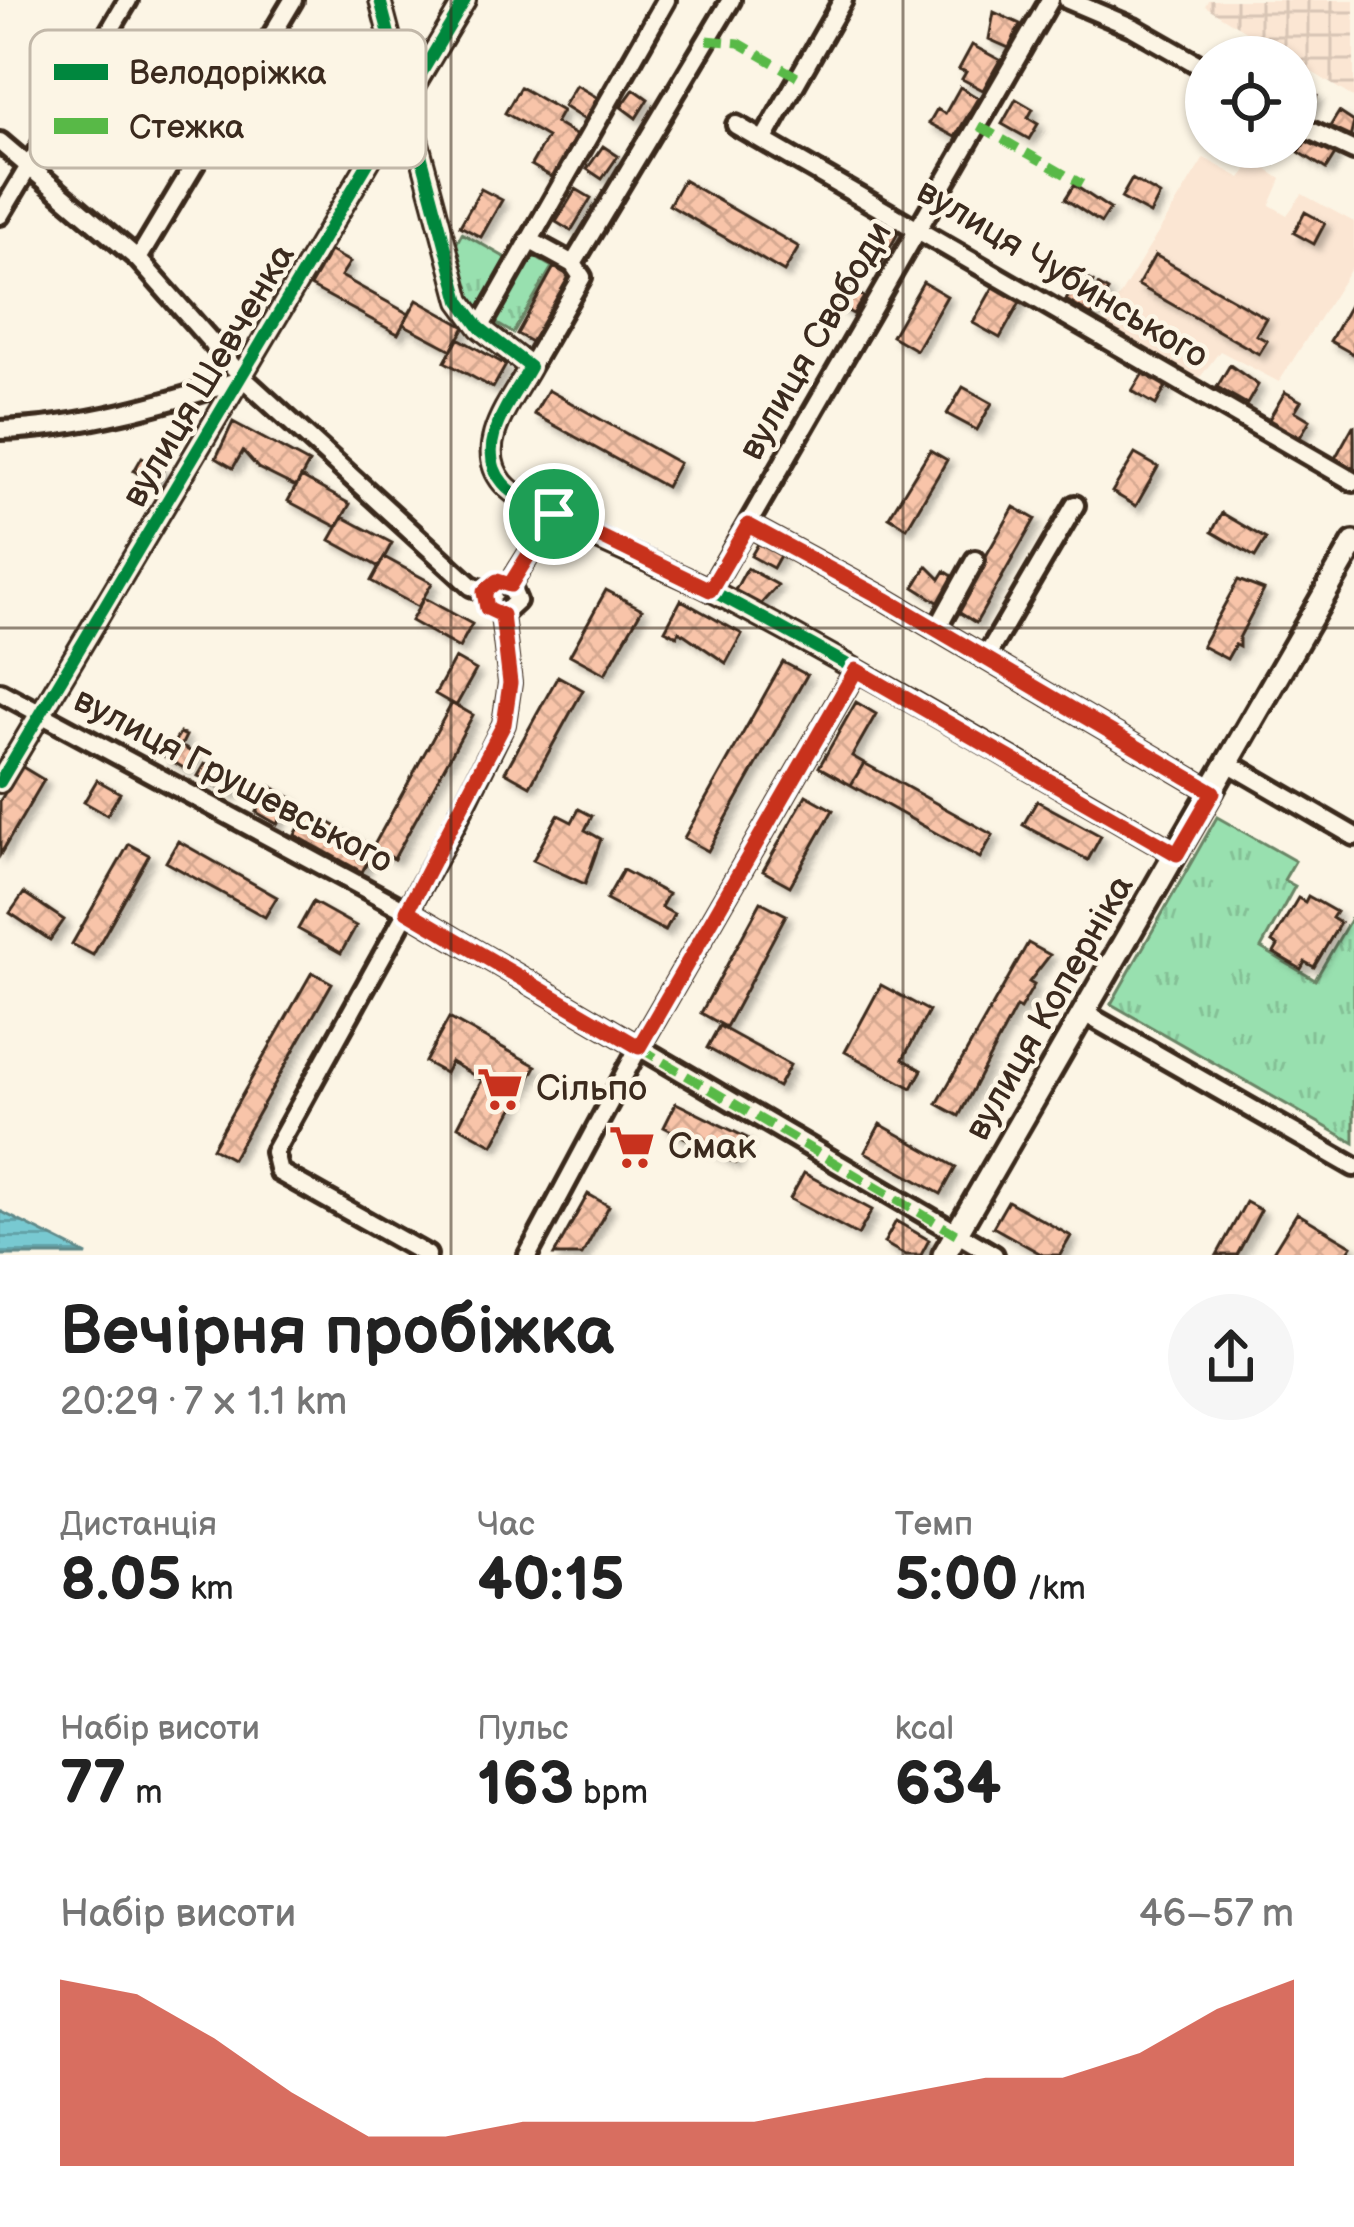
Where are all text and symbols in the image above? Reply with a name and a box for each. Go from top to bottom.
legend [30,30,426,168]
map controls [1185,36,1317,168]
button: locate [1185,36,1317,168]
text: Велодоріжка [129,54,327,94]
text: Стежка [129,108,245,148]
street label: вулиця Чубинського [908,170,1216,378]
street label: вулиця Свободи [730,214,902,468]
street label: вулиця Шевченка [113,237,305,515]
pin [503,463,605,565]
icon: arrive [521,481,587,547]
street label: вулиця Грушевського [66,679,400,883]
street label: вулиця Коперніка [957,868,1143,1148]
supermarket icon: Сільпо [475,1064,525,1114]
place label: Сільпо [536,1068,647,1111]
supermarket icon: Смак [607,1122,657,1172]
place label: Смак [668,1126,757,1169]
text: Вечірня пробіжка [60,1294,614,1373]
button: share [1168,1294,1294,1420]
text: 20:29 · 7 × 1.1 km [60,1379,347,1426]
text: Дистанція [60,1505,217,1545]
text: Час [477,1505,535,1545]
text: Темп [895,1505,973,1545]
text: 8.05 [60,1545,181,1617]
text: 40:15 [477,1545,624,1617]
text: 5:00 [895,1545,1018,1617]
text: km [181,1569,234,1609]
text: /km [1018,1569,1086,1609]
text: Набір висоти [60,1709,260,1749]
text: Пульс [477,1709,569,1749]
text: kcal [895,1709,954,1749]
text: 77 [60,1749,126,1821]
text: 163 [477,1749,574,1821]
text: 634 [895,1749,1001,1821]
text: m [126,1773,162,1813]
text: bpm [574,1773,648,1813]
text: Набір висоти [60,1891,296,1938]
text: 46–57 m [1139,1891,1294,1938]

